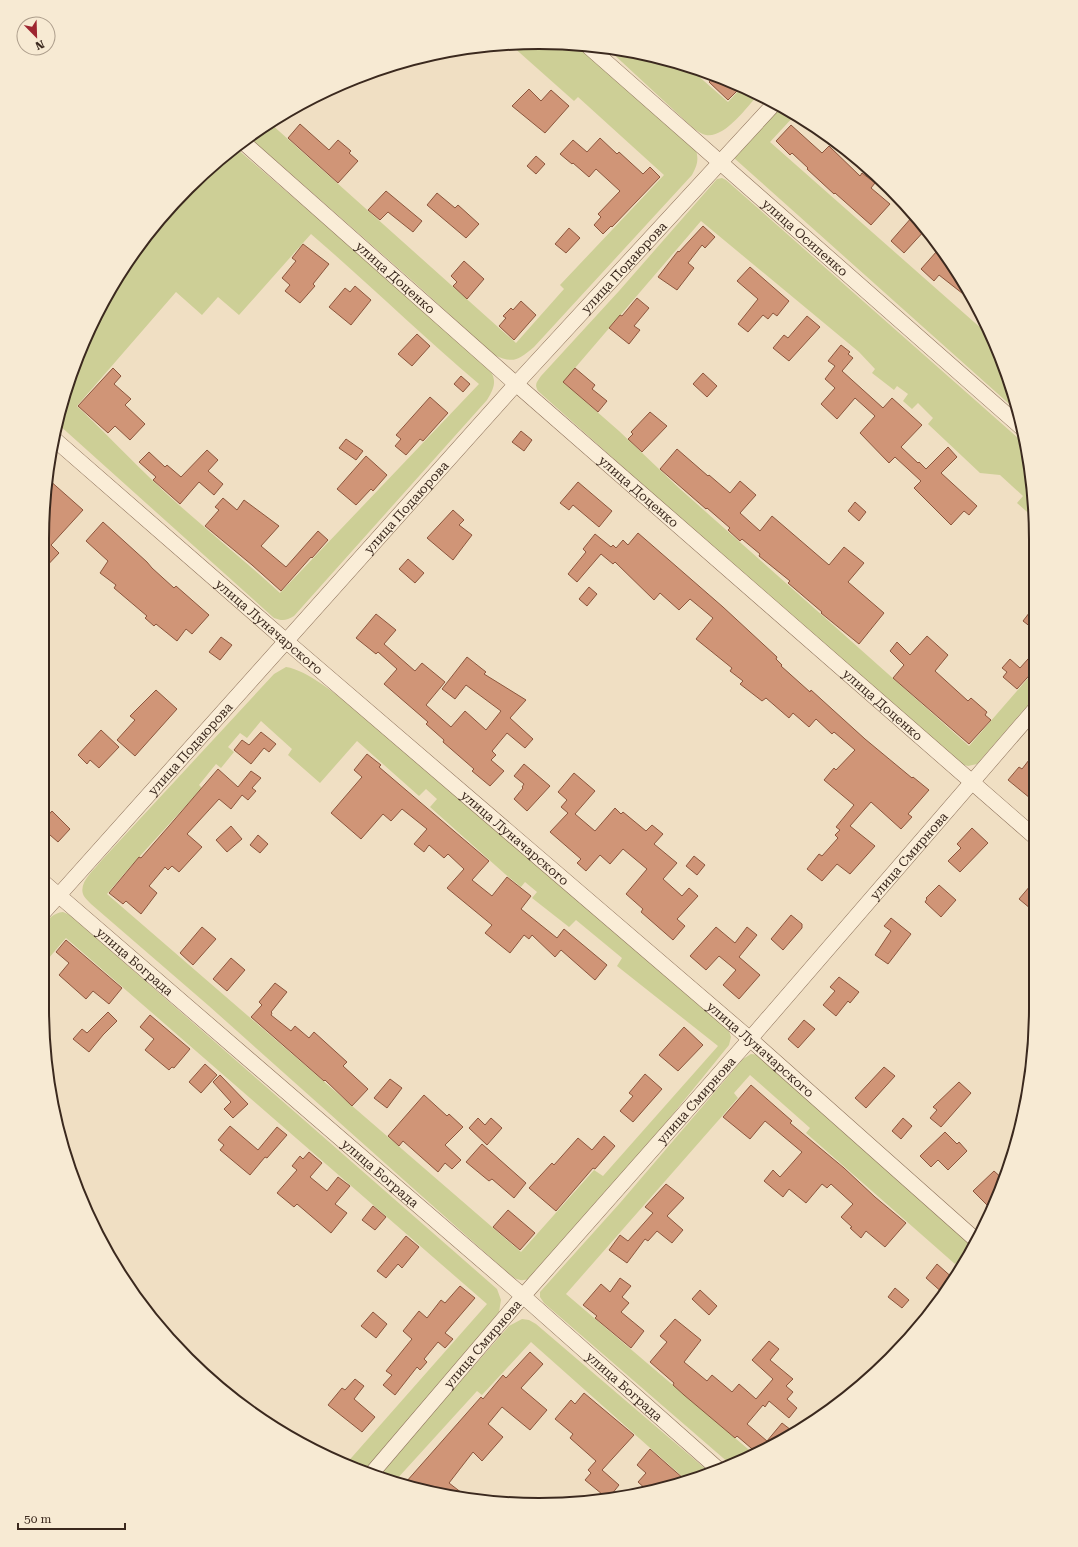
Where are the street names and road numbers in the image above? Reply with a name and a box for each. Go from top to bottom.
street label: улица Осипенко [759,196,851,279]
street label: улица Подаюрова [578,219,670,316]
street label: улица Доценко [353,239,438,317]
street label: улица Доценко [596,453,682,531]
street label: улица Подаюрова [361,458,452,557]
street label: улица Луначарского [212,576,326,677]
street label: улица Доценко [840,666,926,744]
street label: улица Подаюрова [145,700,236,798]
street label: улица Луначарского [458,788,572,888]
street label: улица Смирнова [867,809,951,903]
street label: улица Бограда [93,924,176,999]
street label: улица Луначарского [704,999,817,1100]
street label: улица Смирнова [654,1054,739,1147]
street label: улица Бограда [339,1136,422,1211]
street label: улица Смирнова [441,1297,524,1391]
street label: улица Бограда [583,1349,665,1424]

